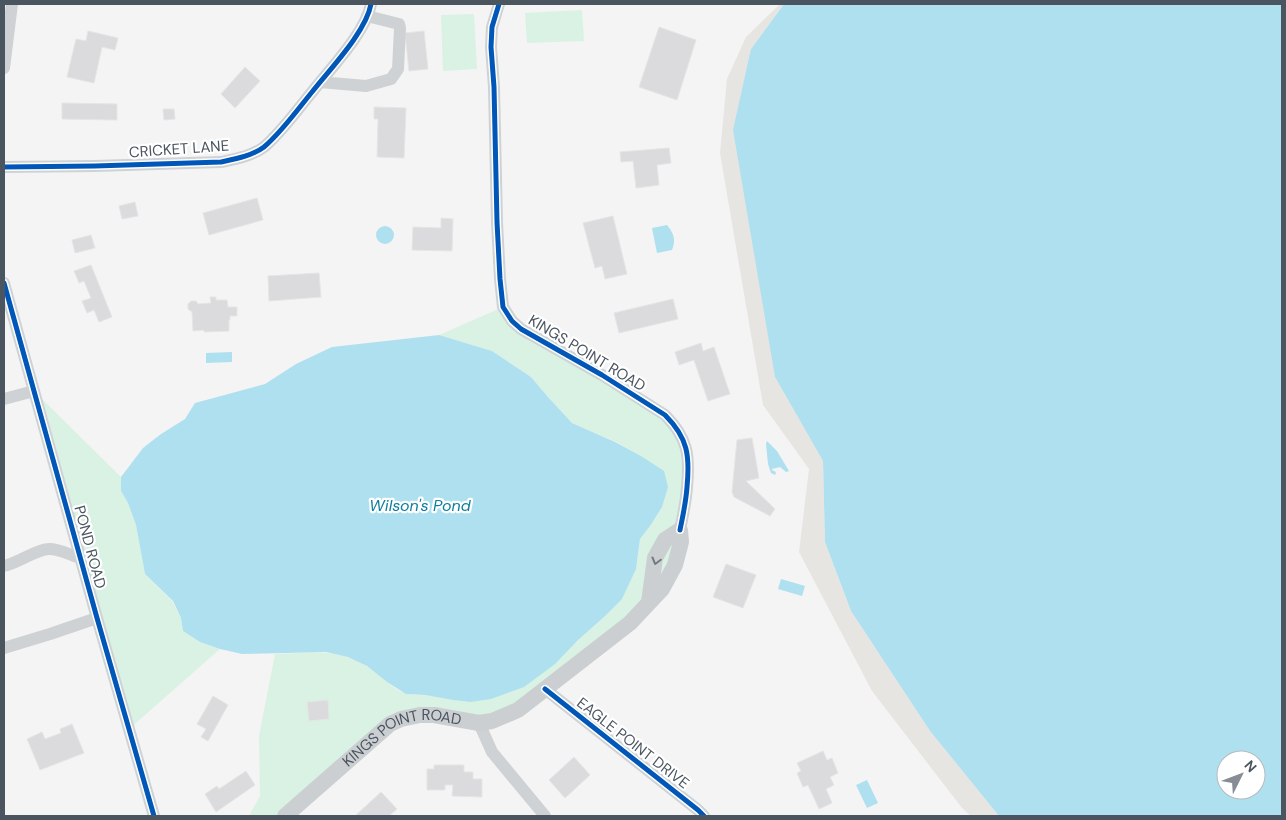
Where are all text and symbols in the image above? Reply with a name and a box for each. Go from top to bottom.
street label: CRICKET LANE [128,136,230,162]
street label: KINGS POINT ROAD [525,310,649,396]
water label: Wilson's Pond [369,495,472,516]
street label: POND ROAD [69,503,111,591]
one-way arrow [651,556,661,565]
street label: EAGLE POINT DRIVE [573,693,693,793]
street label: KINGS POINT ROAD [338,705,463,771]
north arrow [1216,750,1266,800]
text: N [1241,756,1261,776]

